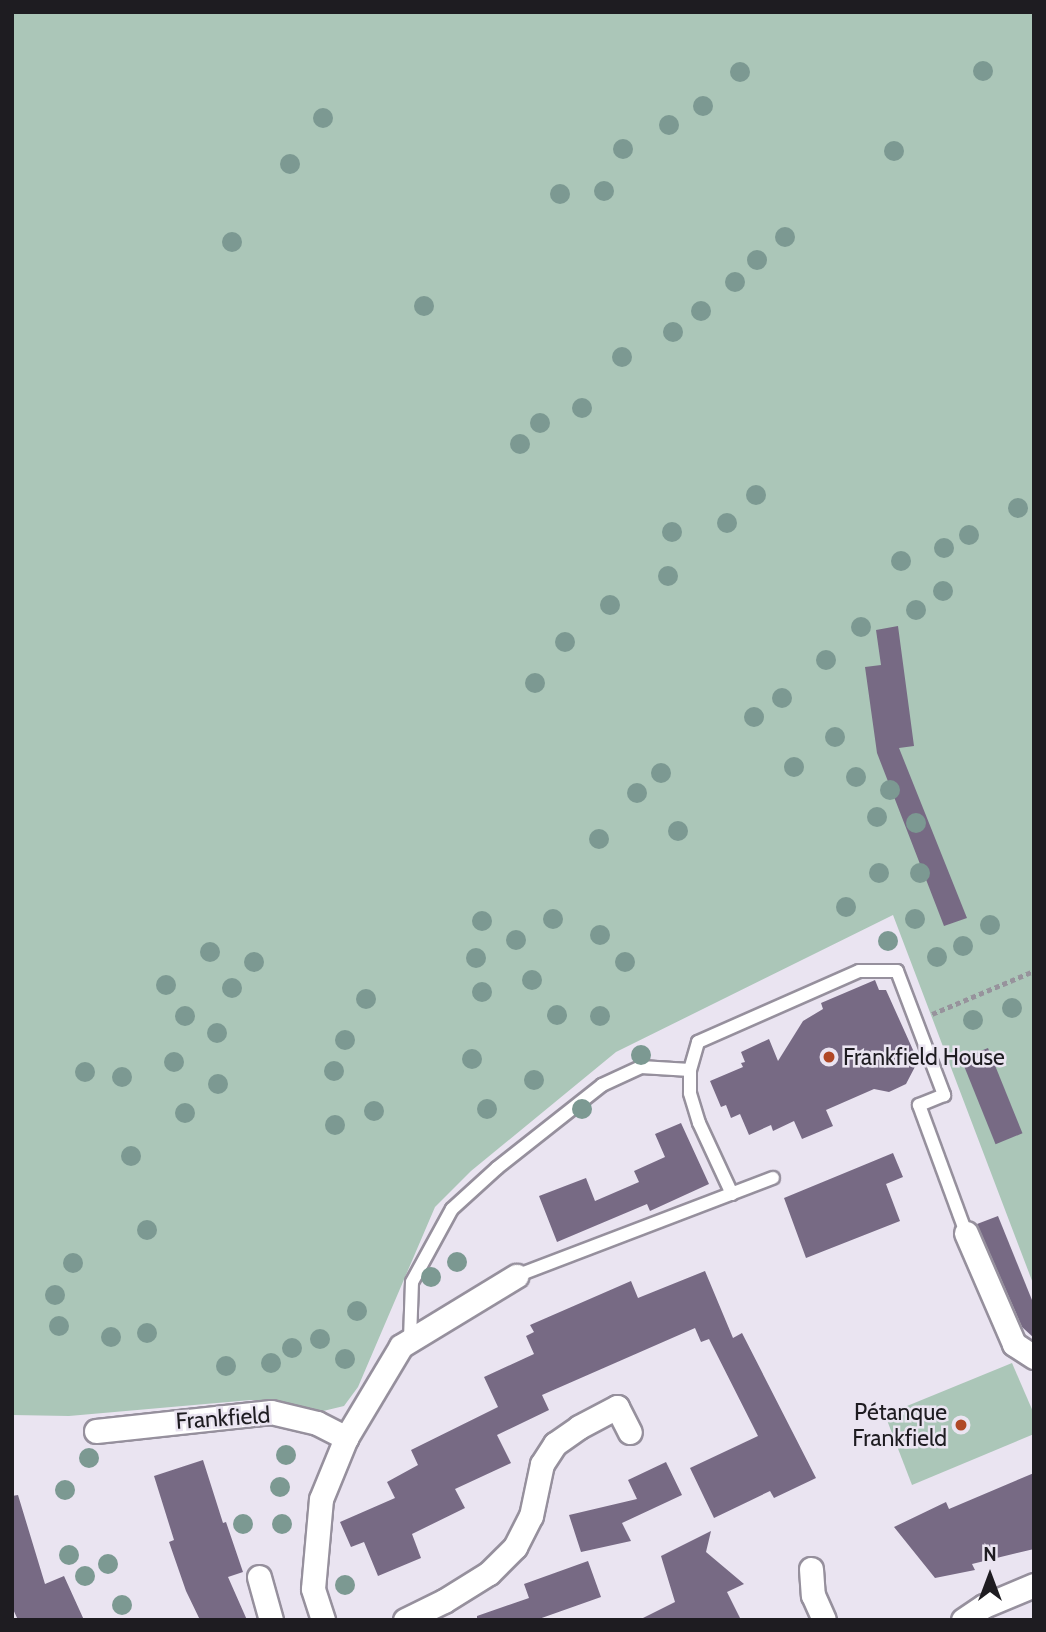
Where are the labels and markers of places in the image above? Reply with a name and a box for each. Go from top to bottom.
place label: Frankfield House [843,1043,1005,1071]
marker: Frankfield House [821,1049,837,1065]
place label: Pétanque Frankfield [852,1398,947,1452]
marker: Pétanque Frankfield [953,1417,969,1433]

